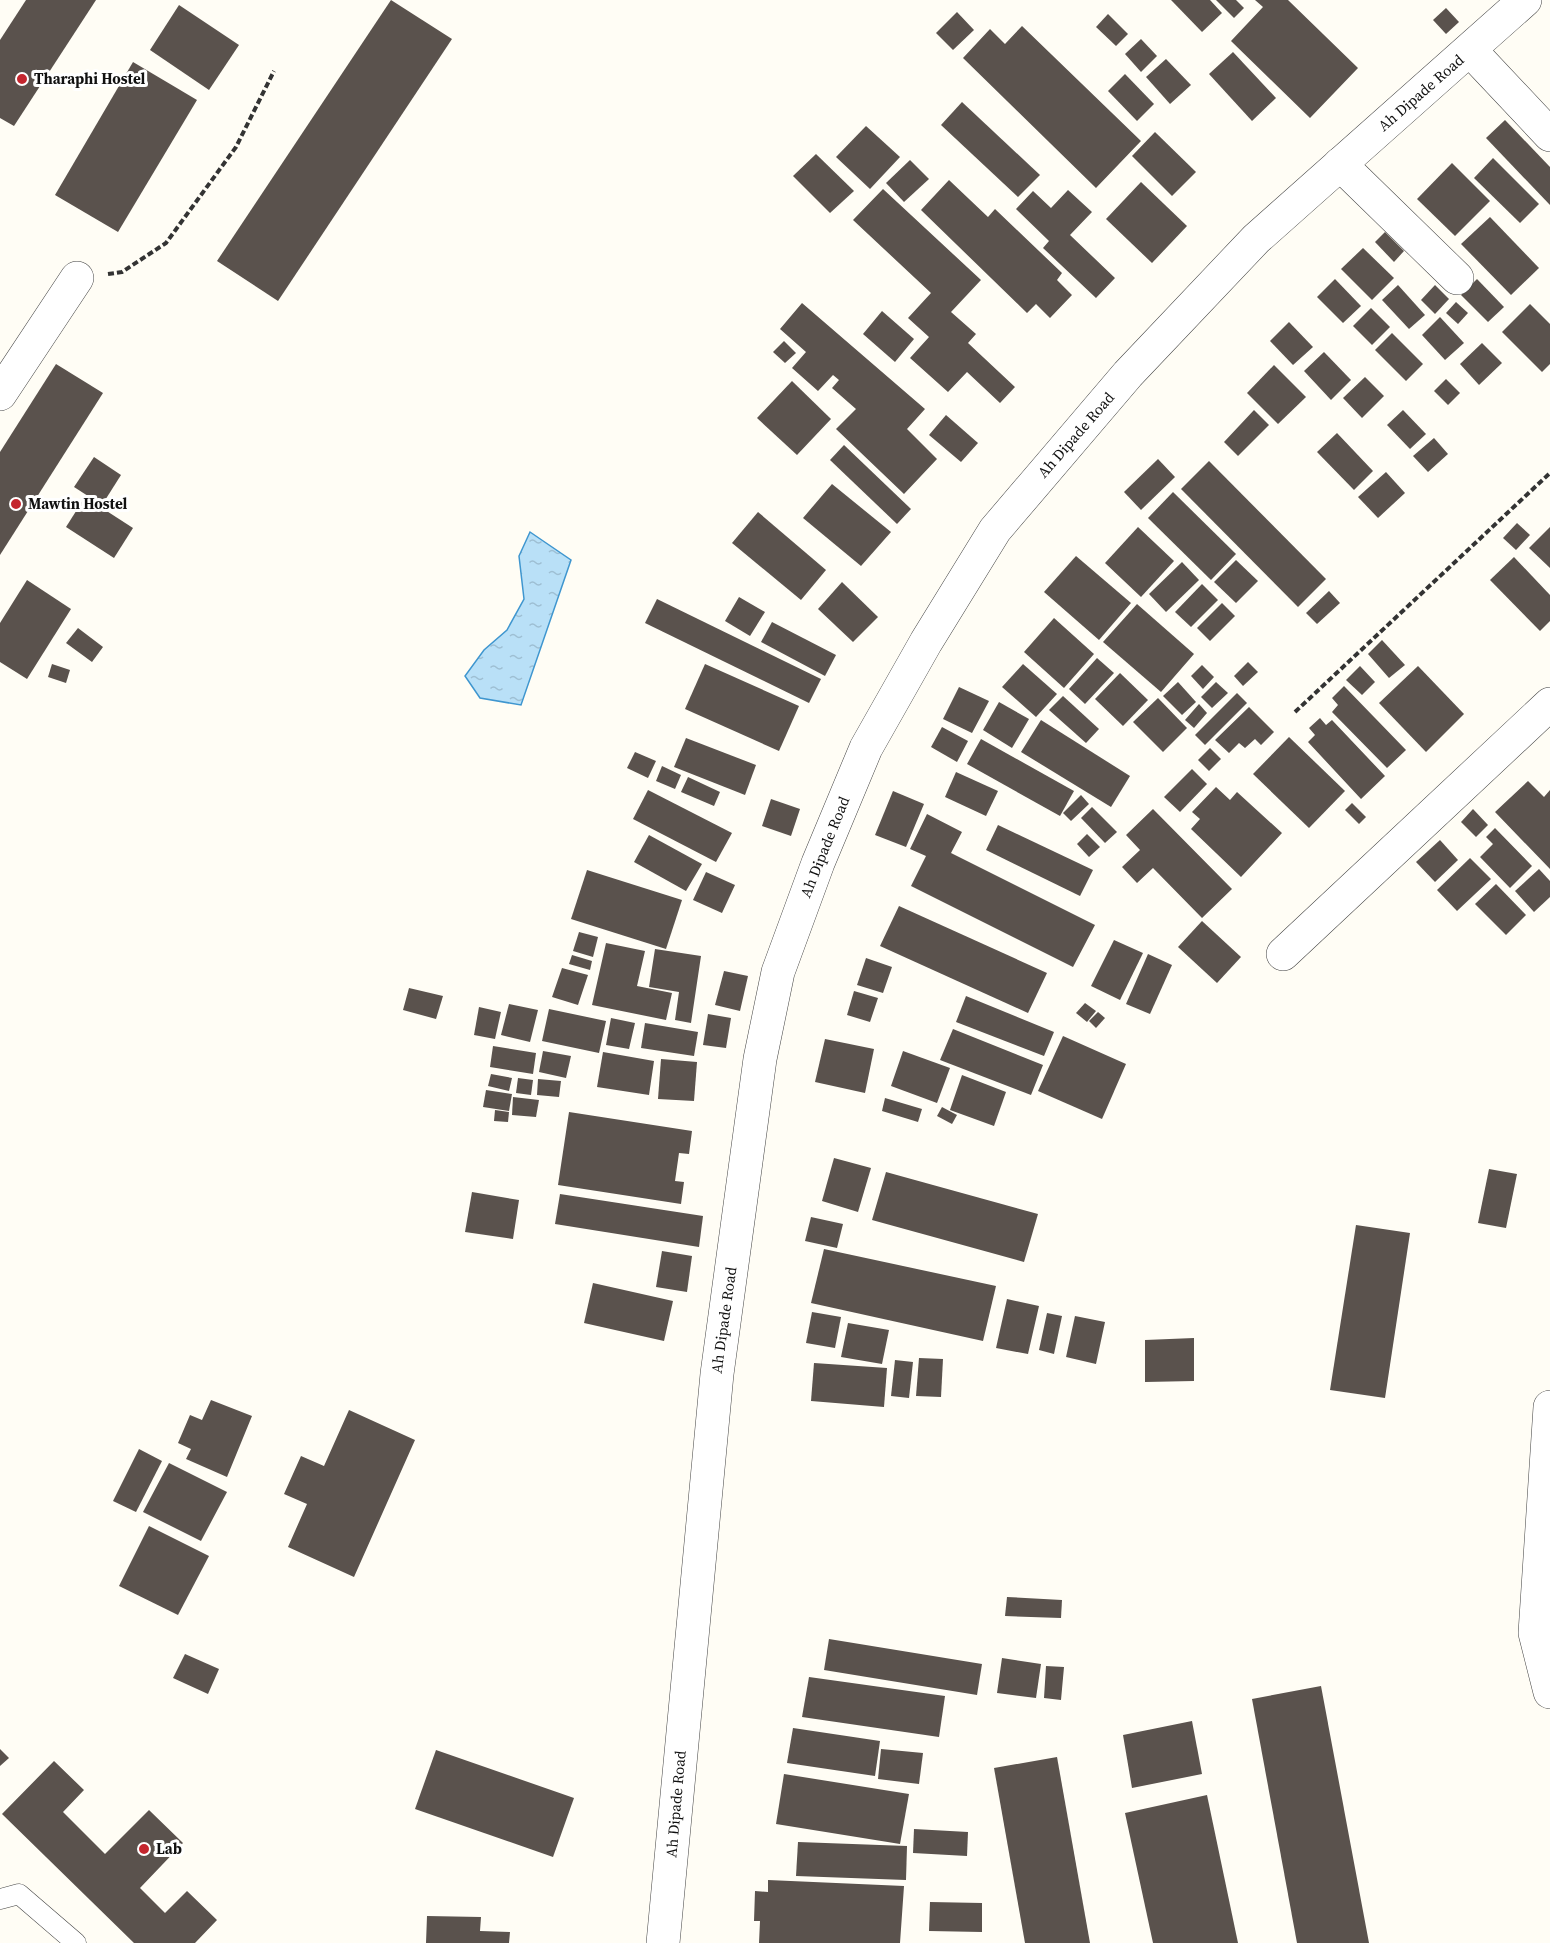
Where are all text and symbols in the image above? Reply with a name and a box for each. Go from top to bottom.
street label: Ah Dipade Road [1373,49,1468,136]
place label: Tharaphi Hostel [34,68,145,89]
marker: Tharaphi Hostel [15,72,29,86]
street label: Ah Dipade Road [1032,387,1119,482]
place label: Mawtin Hostel [28,493,127,514]
marker: Mawtin Hostel [9,497,23,511]
street label: Ah Dipade Road [795,793,855,901]
street label: Ah Dipade Road [706,1265,741,1375]
street label: Ah Dipade Road [660,1749,691,1858]
place label: Lab [156,1838,182,1859]
marker: Lab [137,1842,151,1856]

